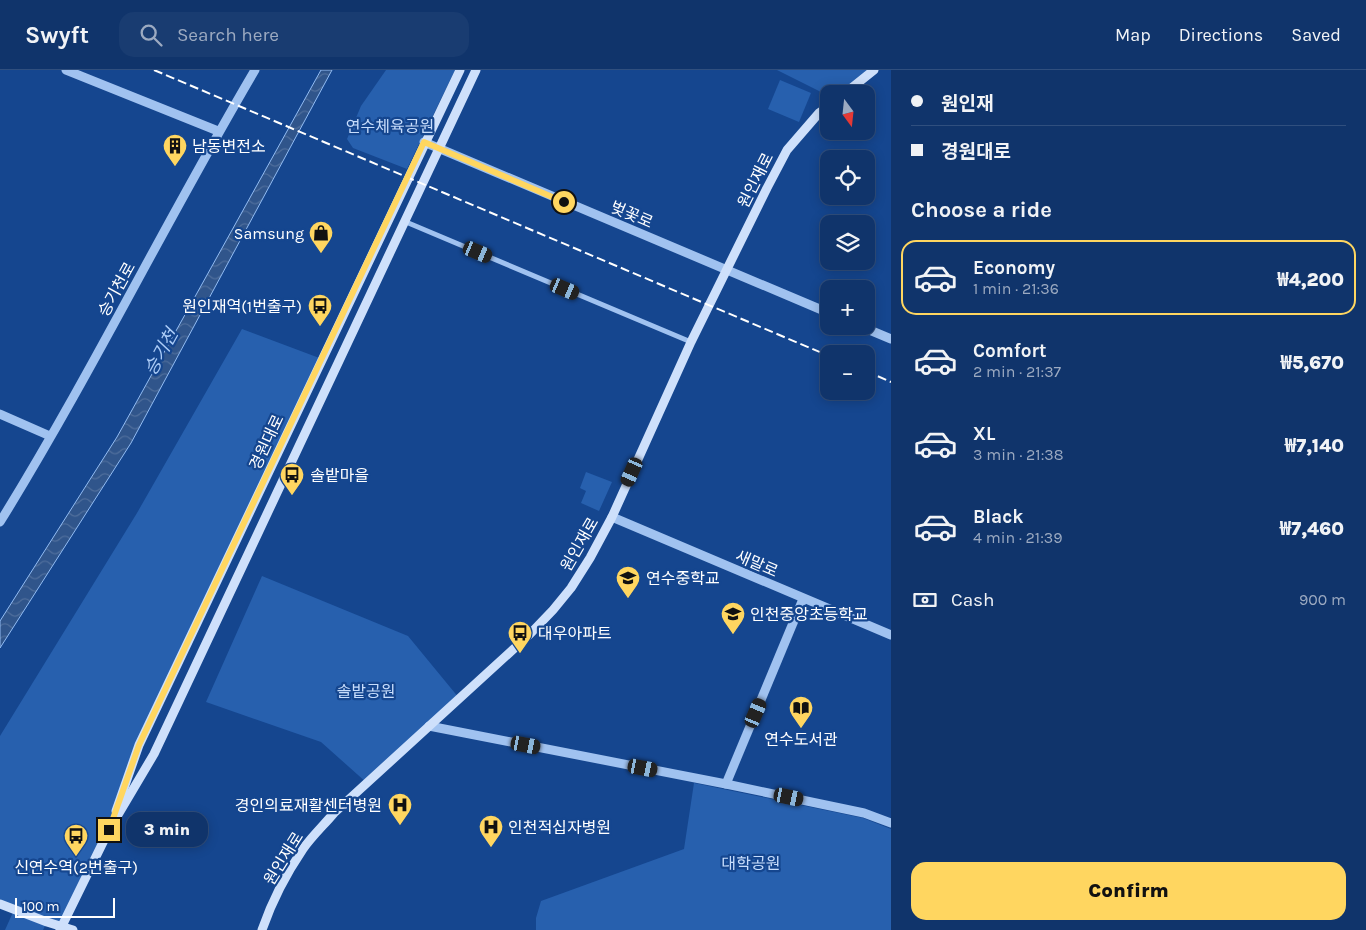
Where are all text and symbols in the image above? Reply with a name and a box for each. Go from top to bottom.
search box [119,12,469,57]
text: Swyft [25,21,89,49]
icon: search [137,21,165,49]
text: Search here [177,24,279,46]
text: Map [1115,24,1151,46]
text: Directions [1179,24,1263,46]
text: Saved [1291,24,1341,46]
north arrow [820,85,875,140]
map controls [820,85,875,400]
text: 원인재 [941,93,993,115]
park label: 연수체육공원 [346,117,434,136]
building icon: 남동변전소 [162,133,188,167]
place label: 남동변전소 [192,137,266,156]
text: 경원대로 [941,141,1011,163]
street label: 원인재로 [734,149,777,211]
button: locate [820,150,875,205]
route start [553,191,575,213]
street label: 벚꽃로 [608,197,656,232]
text: Choose a ride [911,197,1052,223]
button: layers [820,215,875,270]
shop icon: Samsung [308,220,334,254]
place label: Samsung [234,224,304,243]
car [461,239,494,265]
icon: car [913,255,958,300]
text: Economy [973,257,1055,279]
street label: 승기천로 [94,259,139,320]
text: ₩4,200 [1277,269,1344,291]
car [548,276,581,302]
text: 1 min · 21:36 [973,279,1059,298]
button: + [820,280,875,335]
bus stop icon: 원인재역(1번출구) [307,293,333,327]
place label: 원인재역(1번출구) [182,297,302,316]
water label: 승기천 [139,323,184,379]
icon: car [913,338,958,383]
text: Comfort [973,340,1047,362]
button: − [820,345,875,400]
text: ₩5,670 [1281,352,1344,374]
text: 2 min · 21:37 [973,362,1061,381]
street label: 경원대로 [245,411,288,473]
icon: car [913,421,958,466]
text: XL [973,423,995,445]
text: ₩7,140 [1285,435,1344,457]
text: 3 min · 21:38 [973,445,1064,464]
car [619,455,644,489]
bus stop icon: 솔밭마을 [279,462,305,496]
place label: 솔밭마을 [310,466,369,485]
icon: car [913,504,958,549]
text: Black [973,506,1024,528]
street label: 원인재로 [556,514,603,575]
text: ₩7,460 [1280,518,1344,540]
text: 4 min · 21:39 [973,528,1063,547]
street label: 새말로 [733,546,781,581]
school or university icon: 연수중학교 [615,565,641,599]
place label: 연수중학교 [646,569,720,588]
icon: cash [911,586,939,614]
text: Cash [951,589,995,611]
text: 900 m [1299,590,1346,609]
school or university icon: 인천중앙초등학교 [720,601,746,635]
place label: 인천중앙초등학교 [750,605,868,624]
bus stop icon: 대우아파트 [507,620,533,654]
place label: 대우아파트 [538,624,612,643]
park label: 솔밭공원 [337,682,395,701]
library icon: 연수도서관 [788,695,814,729]
car [743,696,768,730]
place label: 연수도서관 [764,730,838,749]
car [509,735,542,755]
car [626,758,659,778]
car [772,787,805,807]
hospital icon: 경인의료재활센터병원 [387,792,413,826]
place label: 경인의료재활센터병원 [235,796,382,815]
callout: 3 min [126,812,209,848]
hospital icon: 인천적십자병원 [478,814,504,848]
place label: 인천적십자병원 [508,818,611,837]
route end [98,819,120,841]
text: 3 min [144,820,190,839]
bus stop icon: 신연수역(2번출구) [63,823,89,857]
street label: 원인재로 [260,828,307,888]
park label: 대학공원 [722,854,780,873]
place label: 신연수역(2번출구) [14,858,138,877]
button: Confirm [911,862,1346,920]
scale bar [15,895,115,918]
text: 100 m [22,898,60,915]

